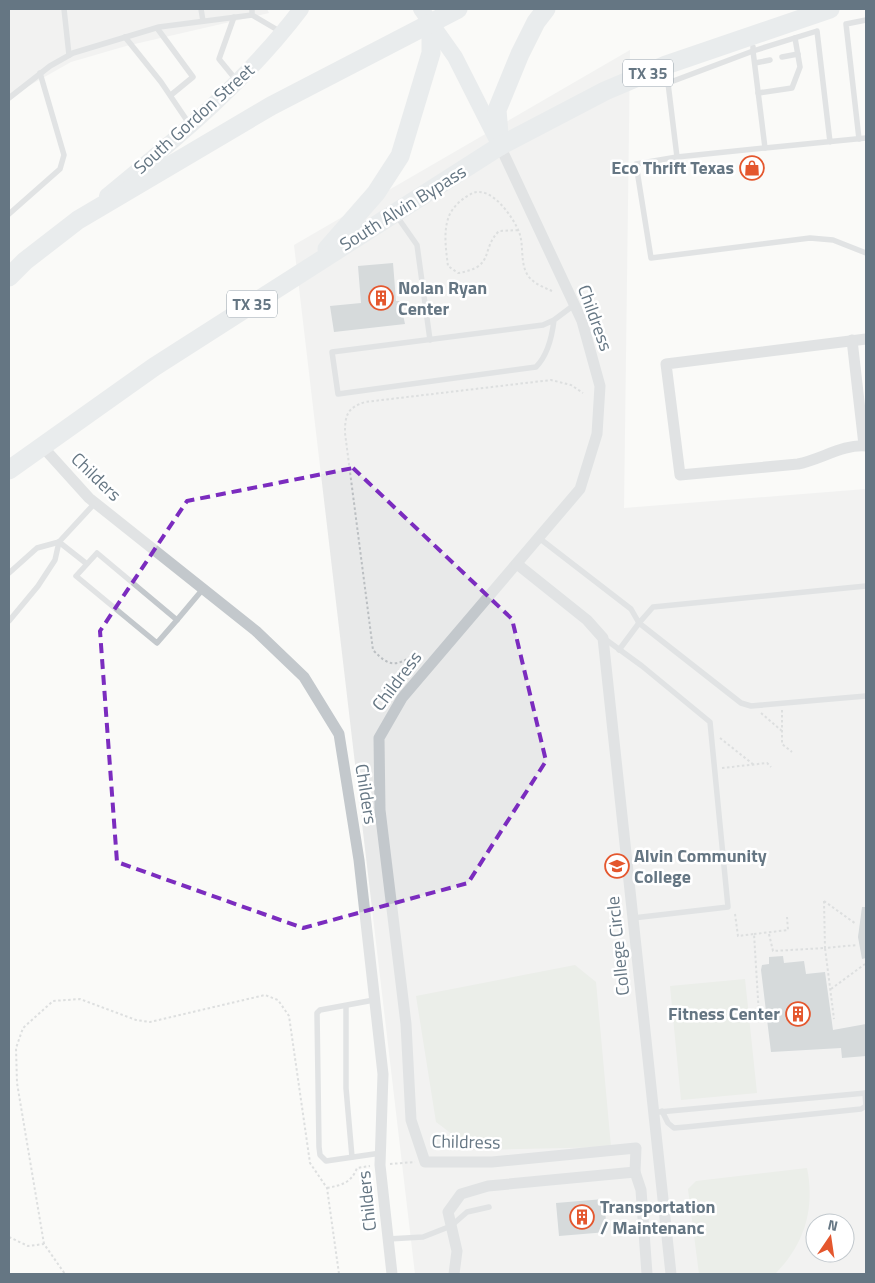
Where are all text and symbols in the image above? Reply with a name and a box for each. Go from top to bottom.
street label: South Gordon Street [127,56,261,180]
road number: TX 35 [623,59,673,86]
place label: Eco Thrift Texas [611,154,734,181]
shop icon: Eco Thrift Texas [739,155,765,181]
street label: South Alvin Bypass [334,158,471,257]
place label: Nolan Ryan Center [398,274,487,322]
street label: Childress [571,281,620,355]
building icon: Nolan Ryan Center [368,285,394,311]
road number: TX 35 [227,290,277,318]
street label: Childers [65,446,128,507]
street label: Childress [365,645,428,716]
street label: Childers [348,762,385,826]
place label: Alvin Community College [634,842,767,890]
school or university icon: Alvin Community College [604,853,630,879]
street label: College Circle [599,895,636,997]
place label: Fitness Center [668,1000,780,1027]
building icon: Fitness Center [785,1001,811,1027]
street label: Childress [431,1127,501,1156]
street label: Childers [350,1169,383,1233]
place label: Transportation / Maintenanc [600,1193,715,1241]
building icon: Transportation / Maintenanc [569,1204,595,1230]
north arrow [805,1213,855,1263]
text: N [826,1214,840,1236]

